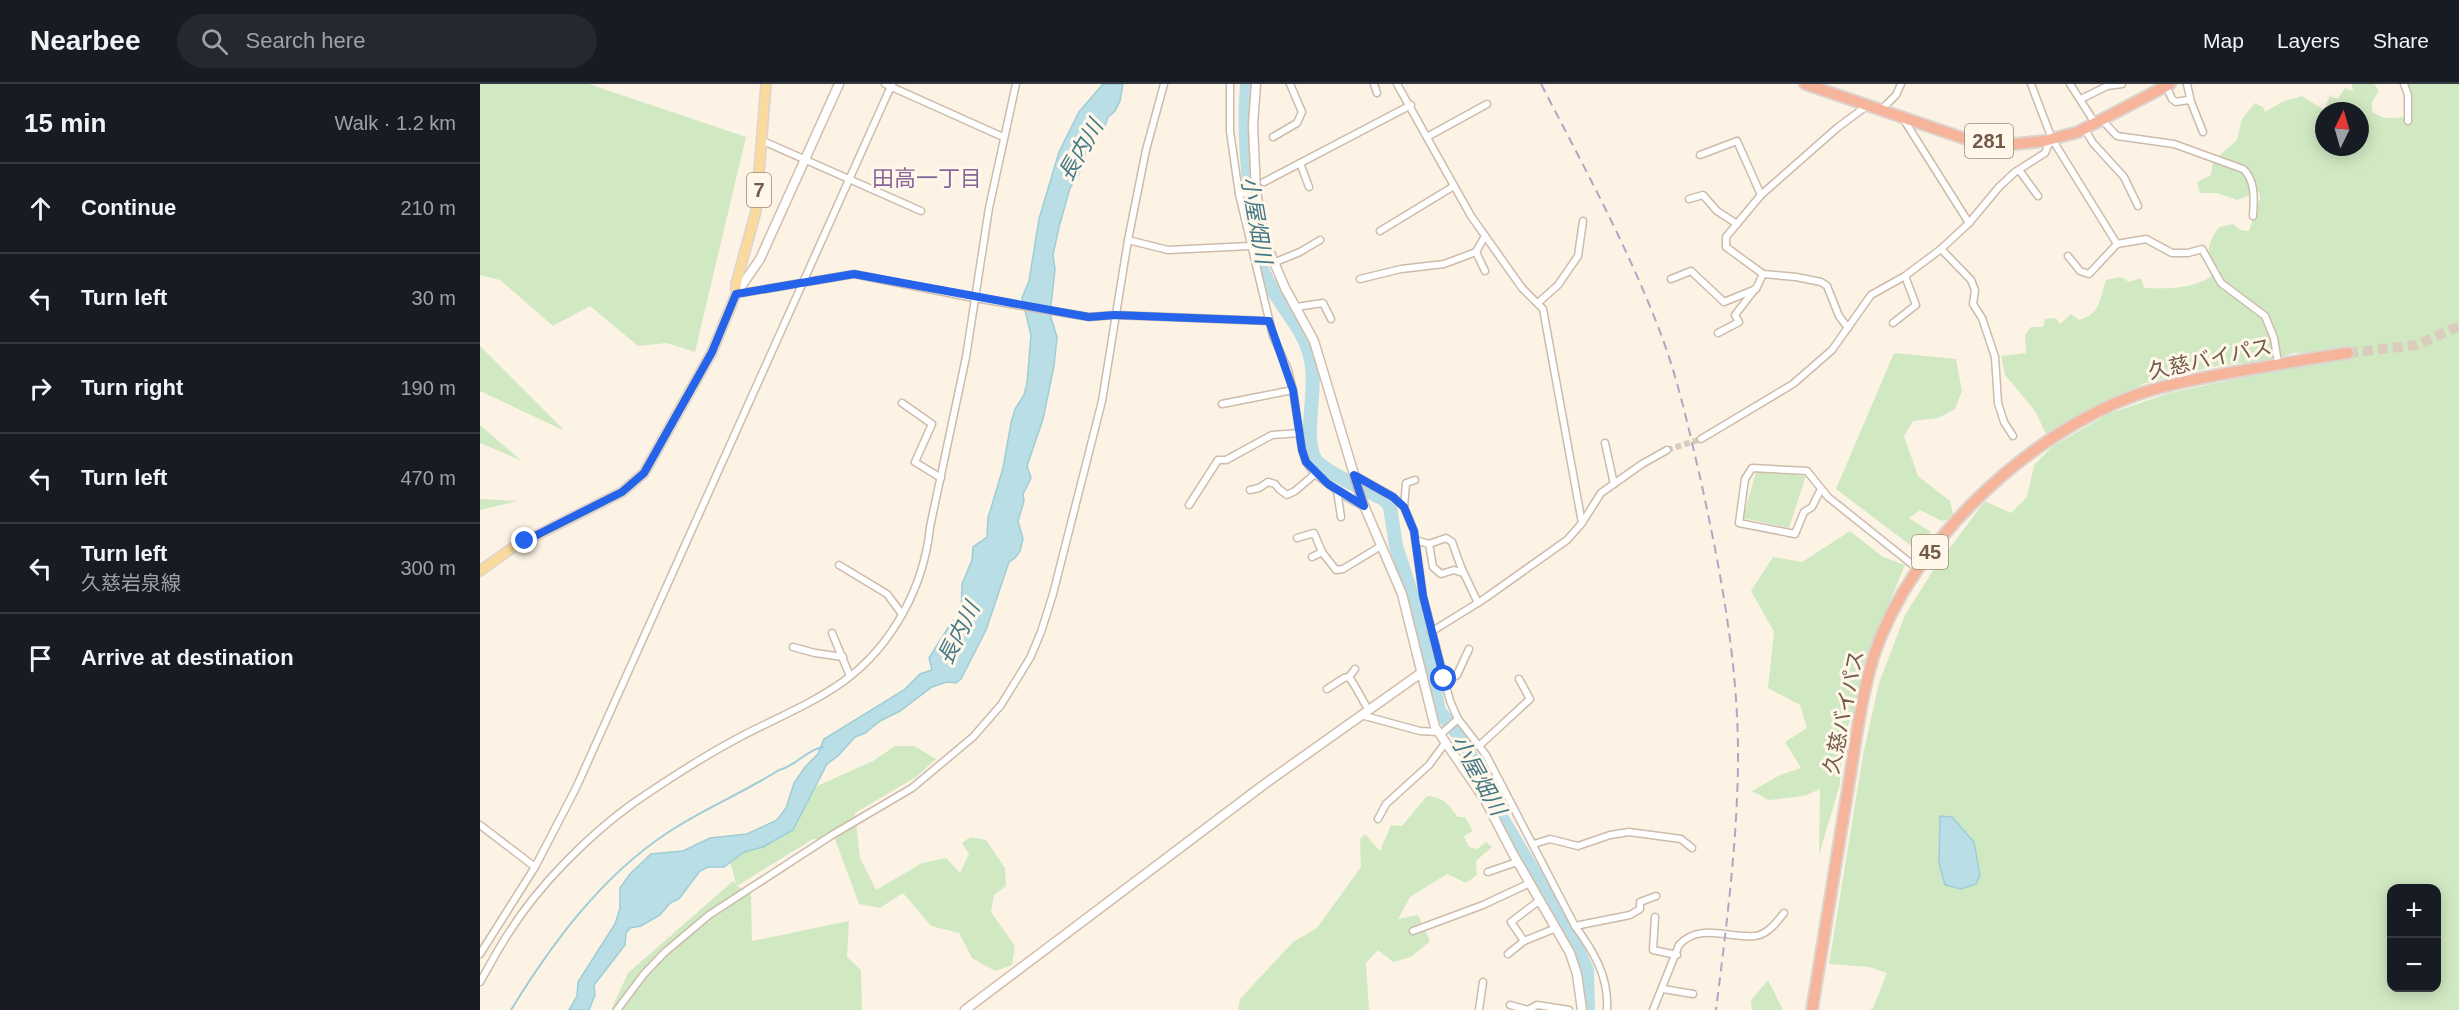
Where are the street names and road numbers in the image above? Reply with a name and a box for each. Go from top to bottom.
road number: 281 [1965,124,2013,158]
road number: 7 [747,173,771,207]
street label: 久慈バイパス [2146,334,2274,383]
road number: 45 [1912,535,1948,569]
street label: 久慈バイパス [1819,648,1868,776]

